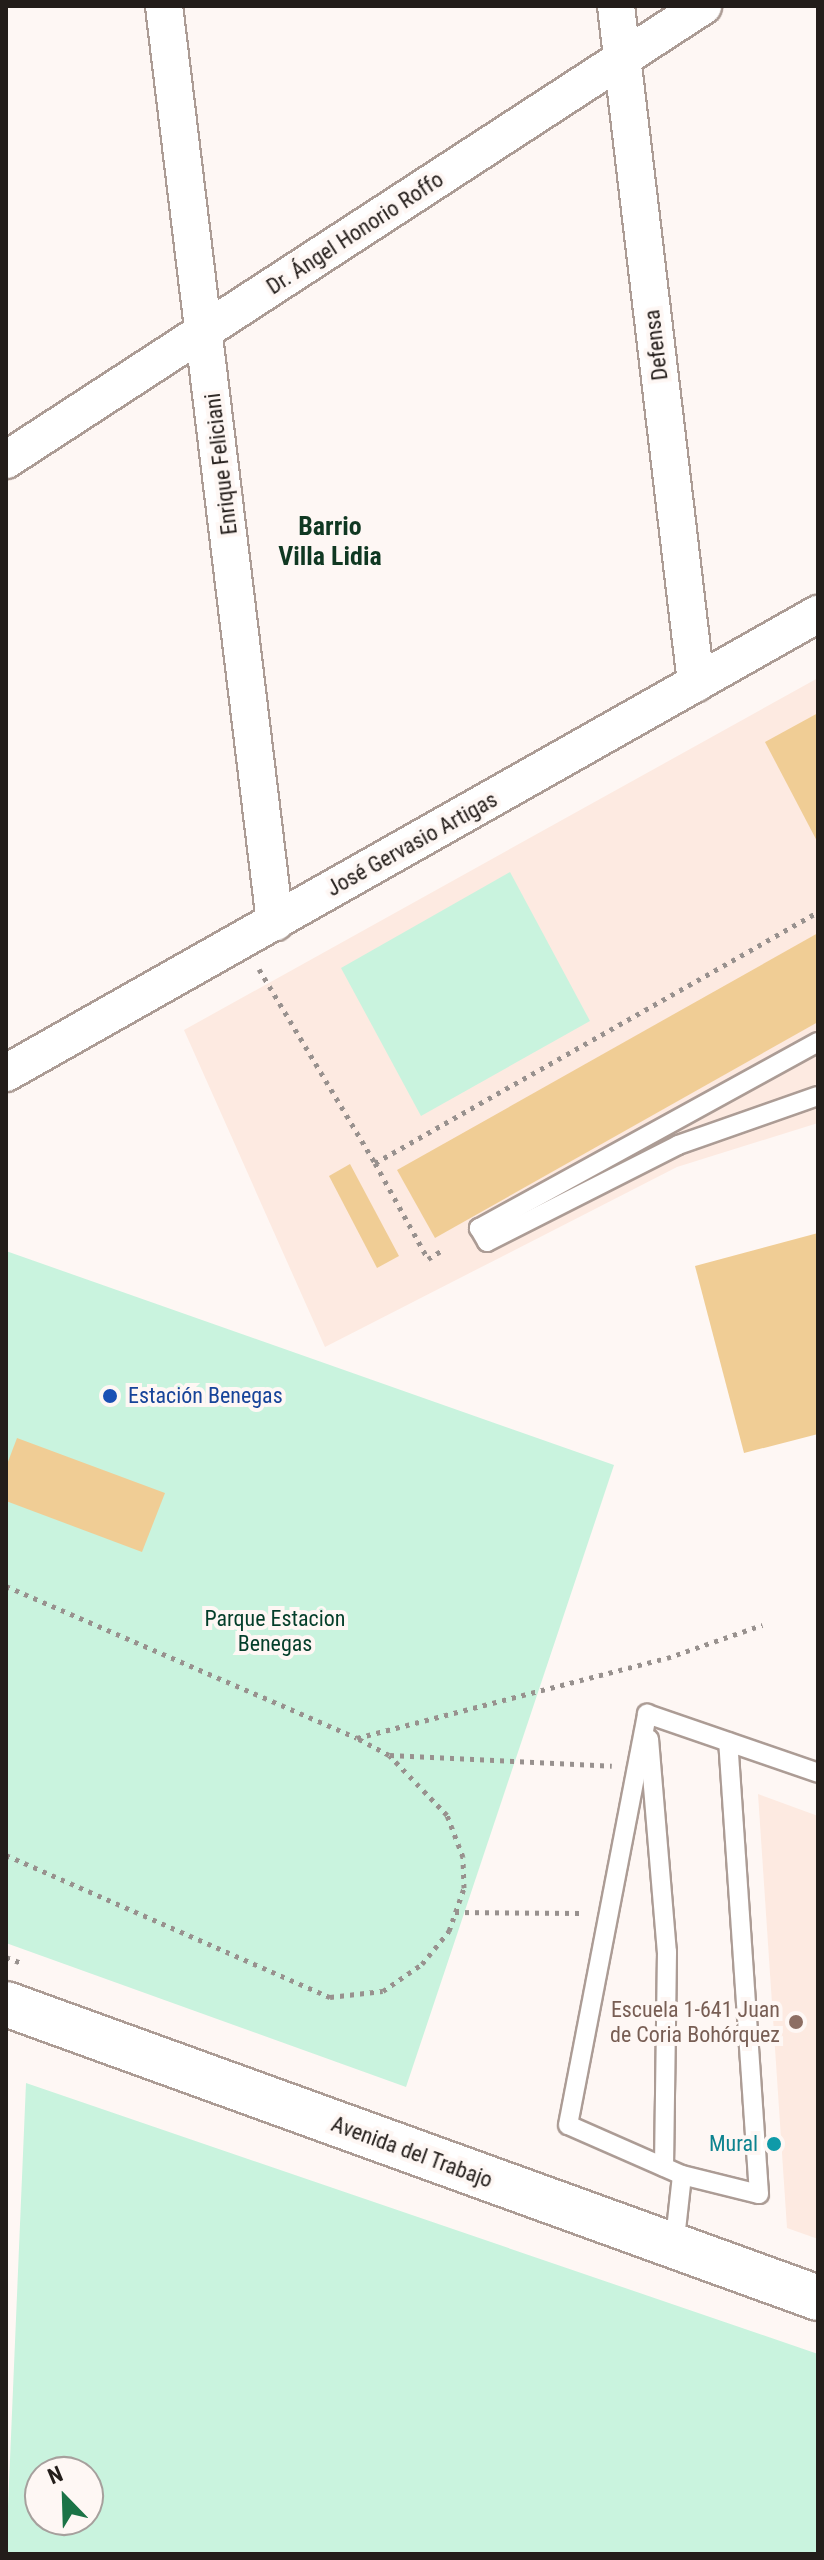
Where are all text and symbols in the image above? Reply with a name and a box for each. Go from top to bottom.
street label: Dr. Ángel Honorio Roffo [262,166,448,300]
street label: Defensa [639,308,673,382]
street label: Enrique Feliciani [199,392,243,536]
district label: Barrio Villa Lidia [278,511,382,572]
street label: José Gervasio Artigas [322,786,502,902]
place label: Estación Benegas [128,1383,283,1409]
marker: Estación Benegas [99,1385,121,1407]
park label: Parque Estacion Benegas [204,1605,346,1656]
place label: Escuela 1-641 Juan de Coria Bohórquez [610,1996,780,2048]
marker: Escuela 1-641 Juan de Coria Bohórquez [787,2013,805,2031]
street label: Avenida del Trabajo [328,2111,496,2193]
place label: Mural [709,2131,758,2157]
marker: Mural [765,2135,783,2153]
north arrow [24,2456,104,2536]
text: N [44,2461,66,2489]

